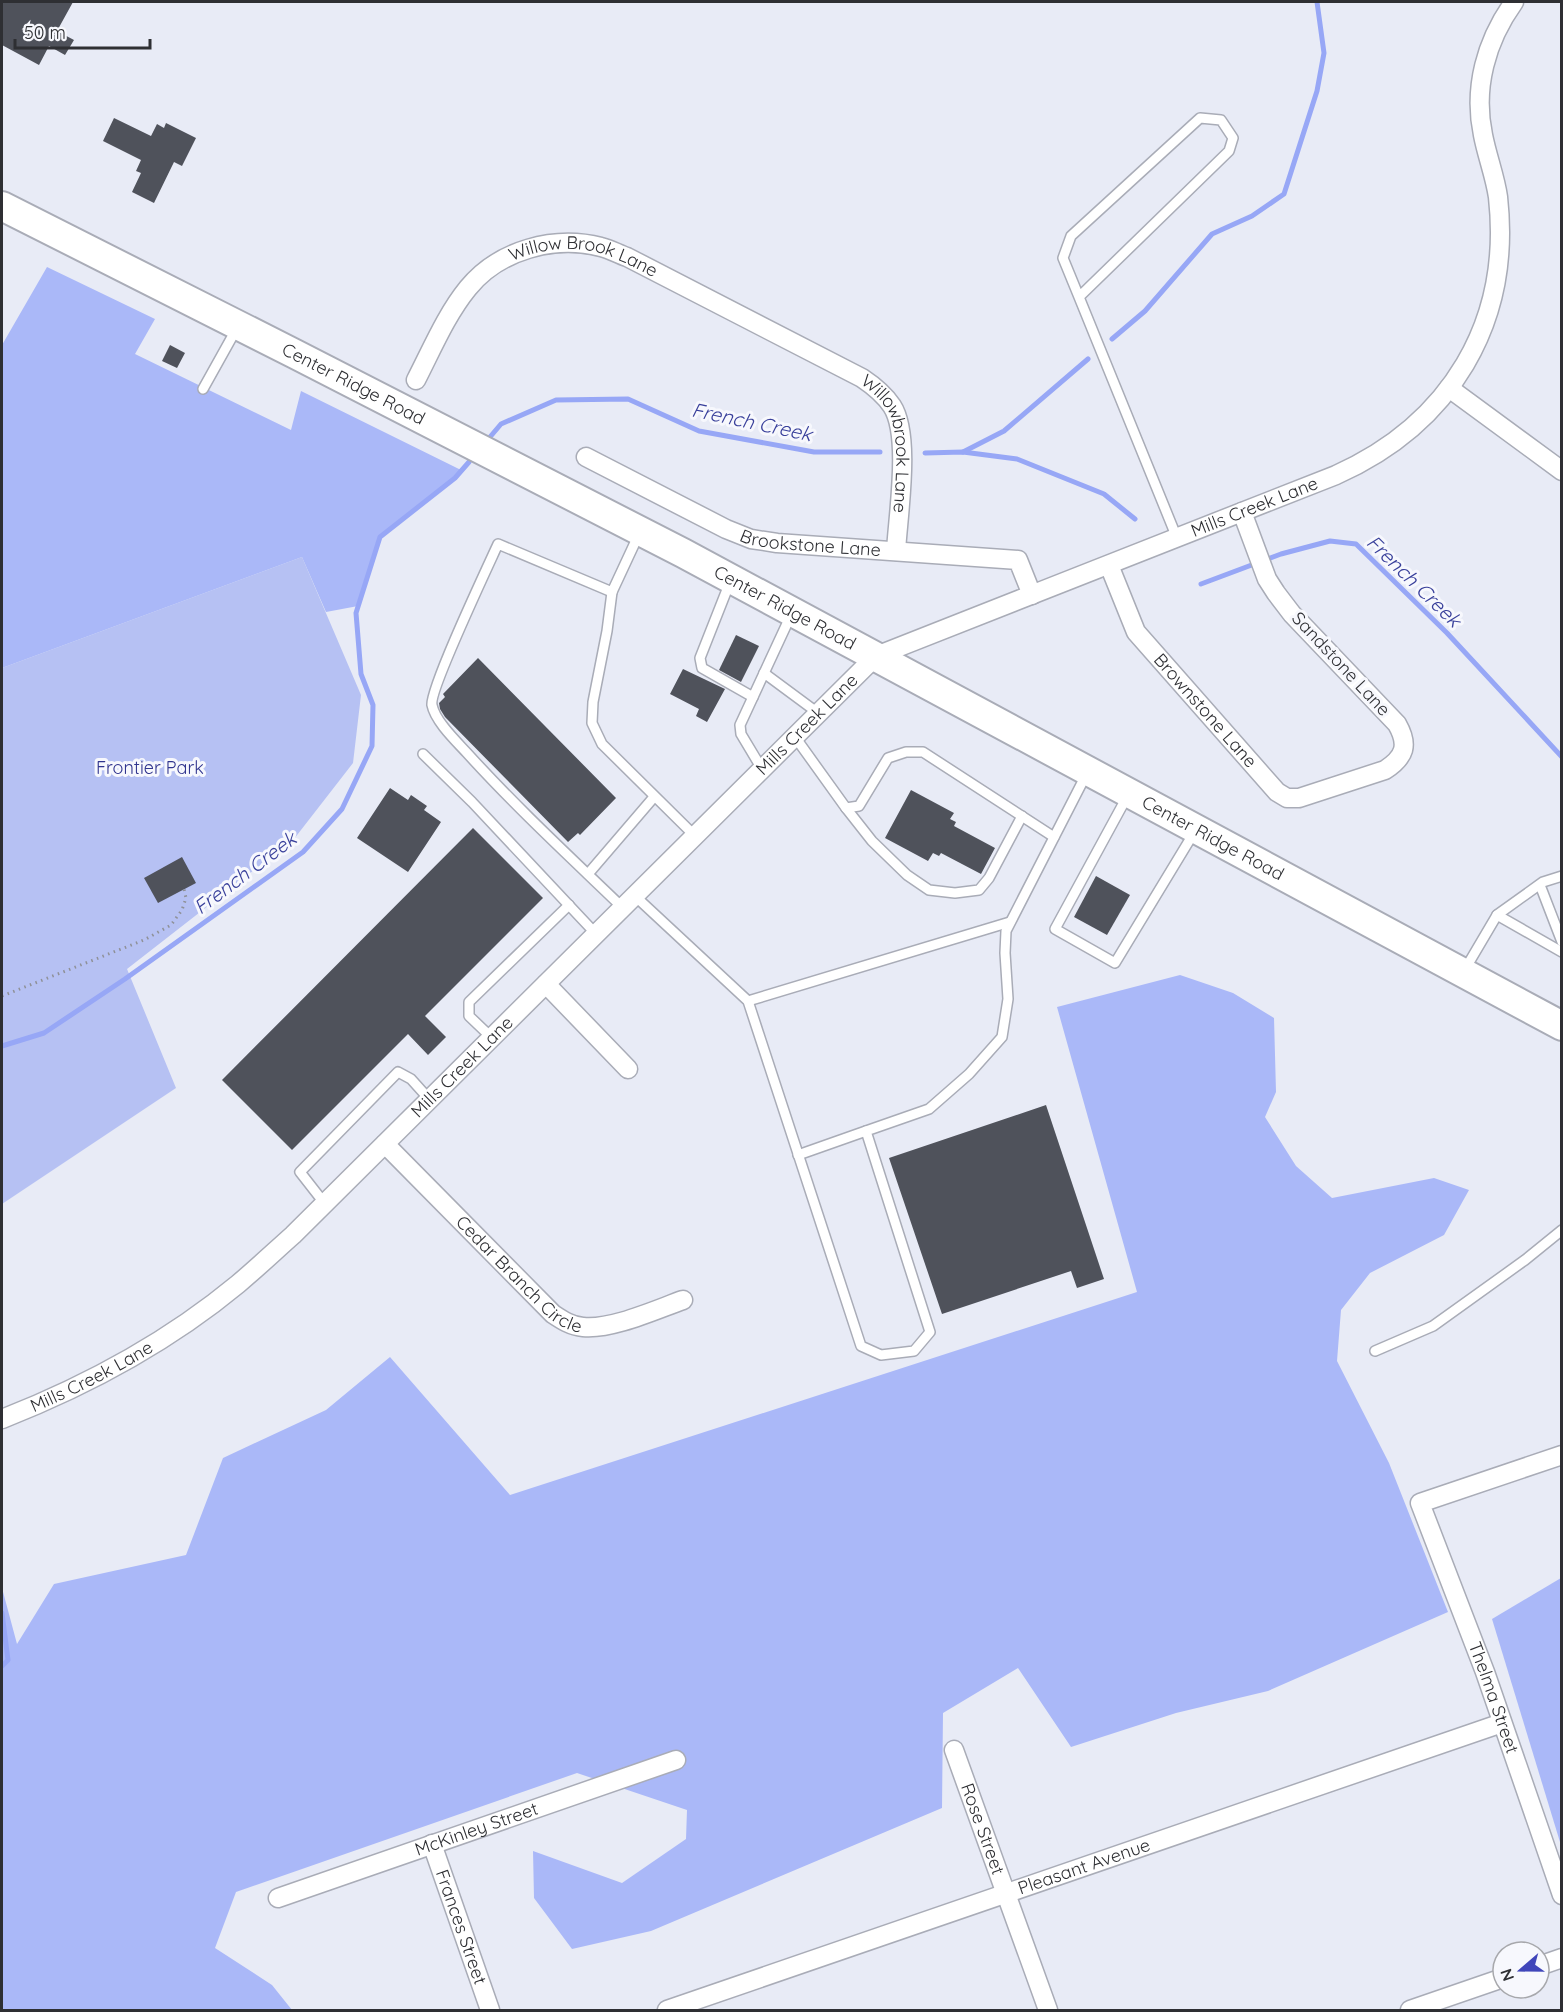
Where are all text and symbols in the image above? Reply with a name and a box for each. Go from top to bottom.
scale bar [15,12,150,50]
text: 50 m [24,21,66,44]
street label: Willow Brook Lane [505,231,662,282]
street label: Center Ridge Road [278,337,429,430]
street label: Willowbrook Lane [857,369,914,514]
water label: French Creek [690,397,817,447]
street label: Mills Creek Lane [1187,471,1321,542]
street label: Brookstone Lane [737,524,882,561]
water label: French Creek [1362,529,1469,634]
street label: Center Ridge Road [710,560,860,655]
street label: Sandstone Lane [1287,607,1396,721]
street label: Brownstone Lane [1149,648,1262,772]
street label: Mills Creek Lane [751,669,862,780]
park label: Frontier Park [96,756,204,779]
street label: Center Ridge Road [1138,790,1288,885]
water label: French Creek [188,825,303,919]
street label: Mills Creek Lane [406,1011,518,1122]
street label: Cedar Branch Circle [451,1210,584,1338]
street label: Mills Creek Lane [27,1335,157,1417]
street label: Thelma Street [1463,1638,1524,1756]
street label: Rose Street [956,1780,1010,1878]
street label: McKinley Street [411,1797,541,1861]
street label: Pleasant Avenue [1015,1833,1153,1900]
street label: Frances Street [431,1866,492,1987]
north arrow [1491,1940,1551,2000]
text: N [1495,1966,1518,1984]

